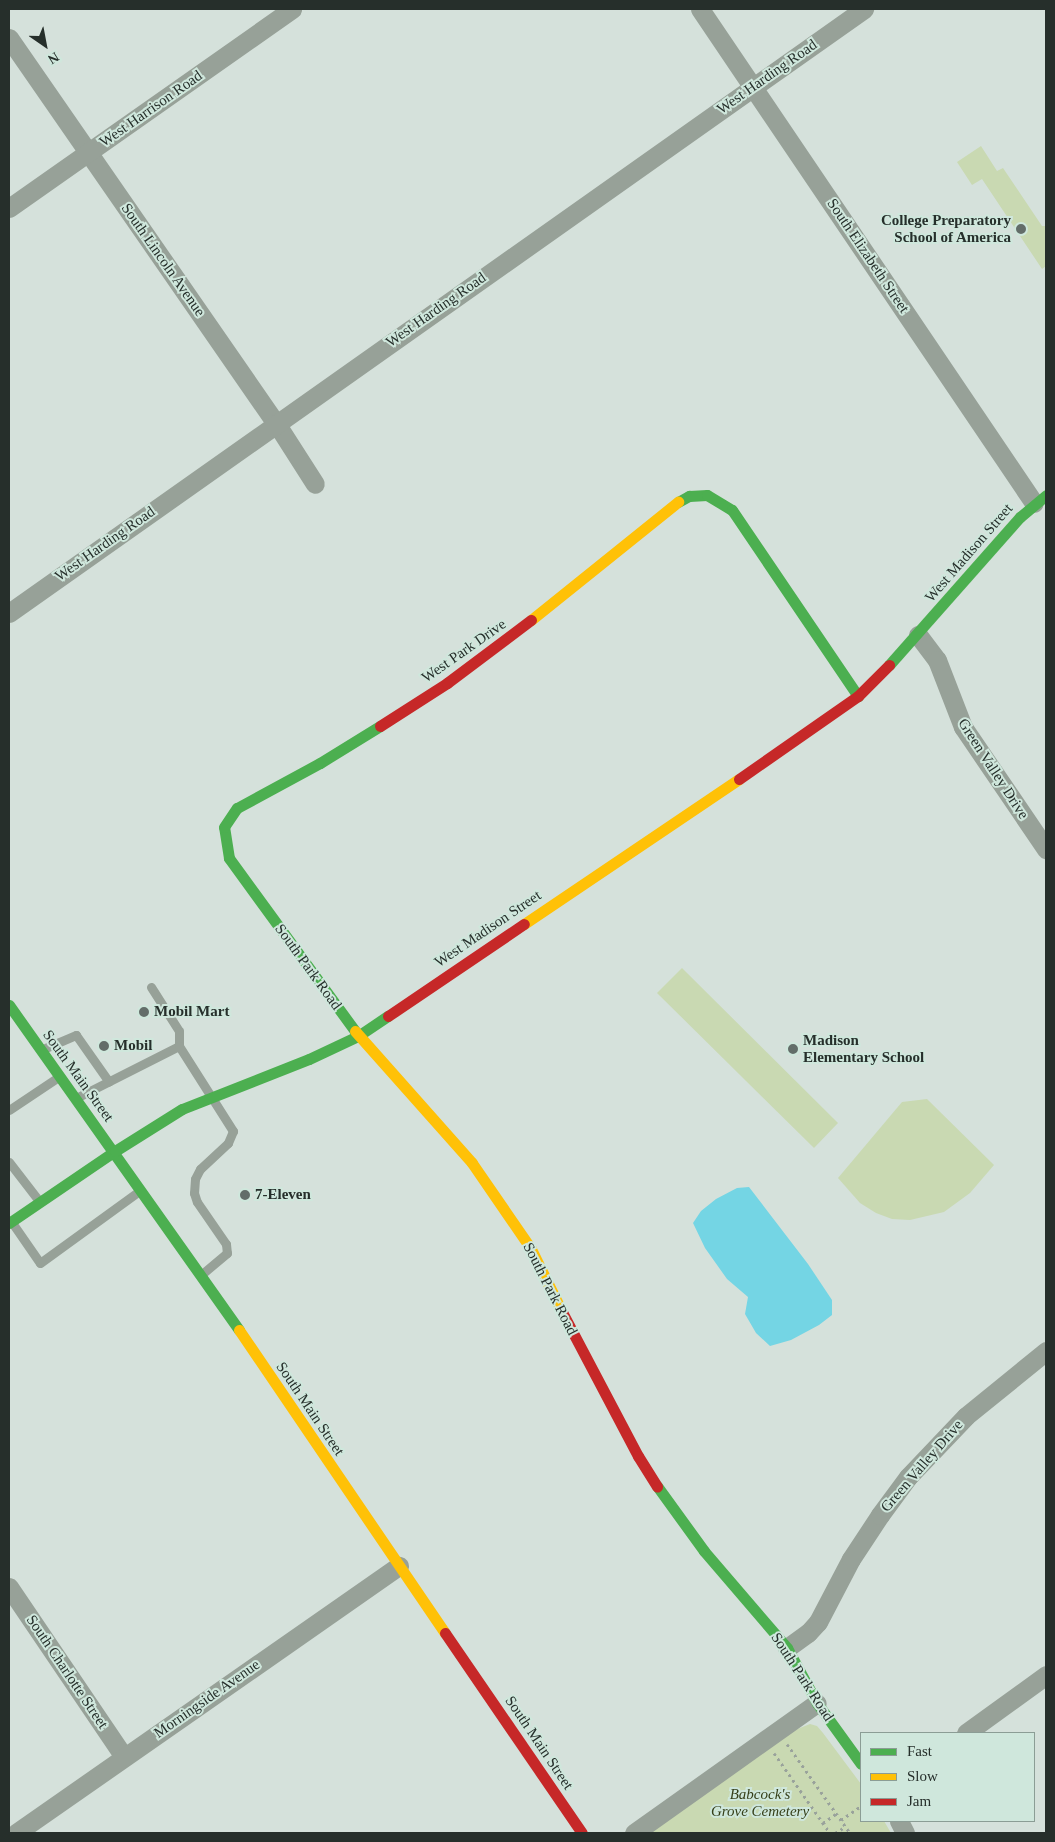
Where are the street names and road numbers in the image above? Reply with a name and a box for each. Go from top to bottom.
street label: West Harding Road [714,36,820,118]
street label: West Harrison Road [96,67,206,151]
street label: South Elizabeth Street [823,195,913,317]
street label: South Lincoln Avenue [117,200,209,320]
street label: West Harding Road [383,269,489,351]
street label: West Madison Street [921,500,1017,606]
street label: West Harding Road [52,503,158,585]
street label: West Park Drive [418,615,510,687]
street label: Green Valley Drive [954,715,1032,823]
street label: West Madison Street [431,887,545,971]
street label: South Park Road [271,921,345,1013]
street label: South Main Street [39,1027,117,1125]
street label: South Park Road [519,1240,581,1338]
street label: South Main Street [272,1359,348,1459]
street label: Green Valley Drive [877,1416,967,1516]
street label: South Charlotte Street [22,1612,112,1732]
street label: South Park Road [767,1629,837,1725]
street label: Morningside Avenue [150,1656,264,1742]
street label: South Main Street [501,1693,577,1793]

